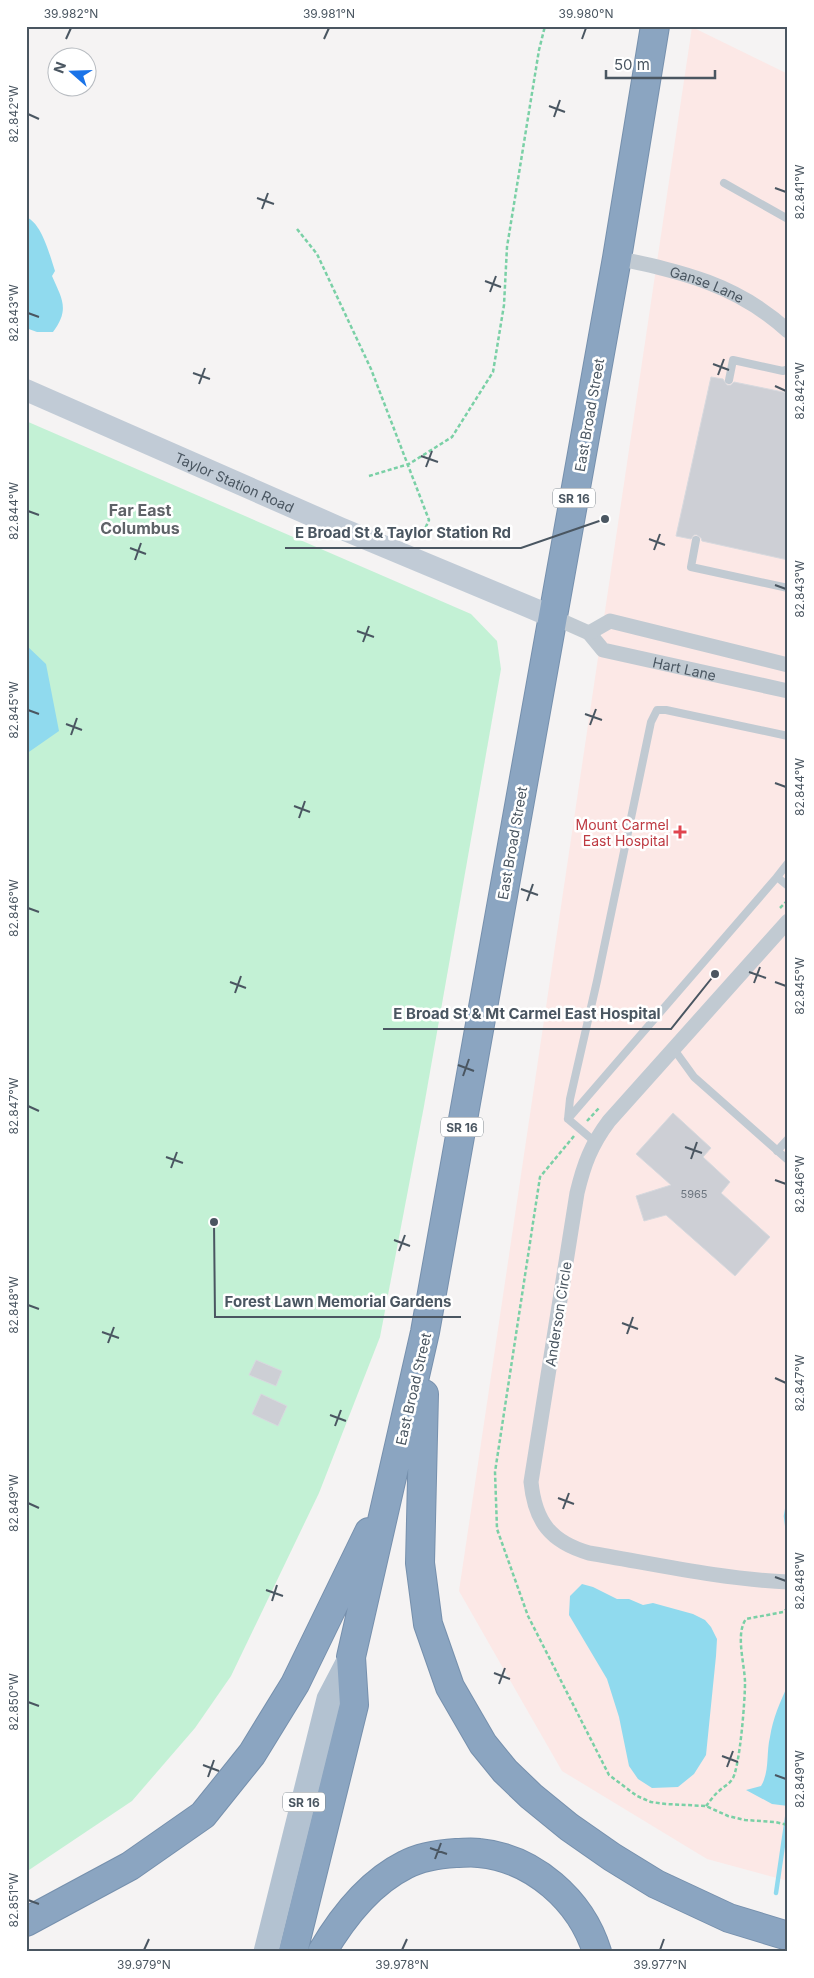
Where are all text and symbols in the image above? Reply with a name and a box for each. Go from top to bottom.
text: 39.982°N [44,6,98,21]
text: 39.981°N [303,6,355,21]
text: 39.980°N [559,6,613,21]
north arrow [48,48,98,98]
scale bar [606,48,715,80]
text: 50 m [614,55,650,74]
text: N [50,59,69,75]
text: 82.842°W [6,85,21,143]
text: 82.841°W [792,164,807,220]
street label: Ganse Lane [668,262,747,306]
text: 82.843°W [6,284,21,342]
street label: East Broad Street [571,357,607,473]
text: 82.842°W [792,362,807,420]
street label: Taylor Station Road [172,448,297,515]
text: 82.844°W [6,482,21,540]
road number: SR 16 [553,488,595,508]
district label: Far East Columbus [100,500,180,538]
callout: E Broad St & Taylor Station Rd [285,518,521,548]
text: E Broad St & Taylor Station Rd [295,523,511,542]
text: 82.843°W [792,560,807,618]
street label: Hart Lane [651,653,718,683]
text: 82.845°W [6,681,21,739]
text: 82.844°W [792,758,807,816]
street label: East Broad Street [494,785,530,901]
place label: Mount Carmel East Hospital [575,816,669,849]
marker: Mount Carmel East Hospital [673,825,687,839]
text: 82.846°W [6,879,21,937]
text: 82.845°W [792,957,807,1015]
callout: E Broad St & Mt Carmel East Hospital [383,999,671,1029]
text: E Broad St & Mt Carmel East Hospital [393,1004,661,1023]
text: 82.847°W [6,1077,21,1135]
road number: SR 16 [441,1118,483,1136]
text: 82.846°W [792,1155,807,1213]
house number: 5965 [680,1187,708,1201]
street label: Anderson Circle [541,1260,575,1368]
text: 82.848°W [6,1276,21,1334]
callout: Forest Lawn Memorial Gardens [215,1287,461,1317]
text: Forest Lawn Memorial Gardens [225,1292,451,1311]
street label: East Broad Street [392,1331,434,1447]
text: 82.847°W [792,1354,807,1412]
text: 82.849°W [6,1474,21,1532]
text: 82.848°W [792,1552,807,1610]
text: 82.850°W [6,1673,21,1731]
text: 82.849°W [792,1750,807,1808]
road number: SR 16 [283,1792,325,1811]
text: 82.851°W [6,1872,21,1927]
text: 39.979°N [117,1957,171,1972]
text: 39.978°N [375,1957,429,1972]
text: 39.977°N [633,1957,687,1972]

